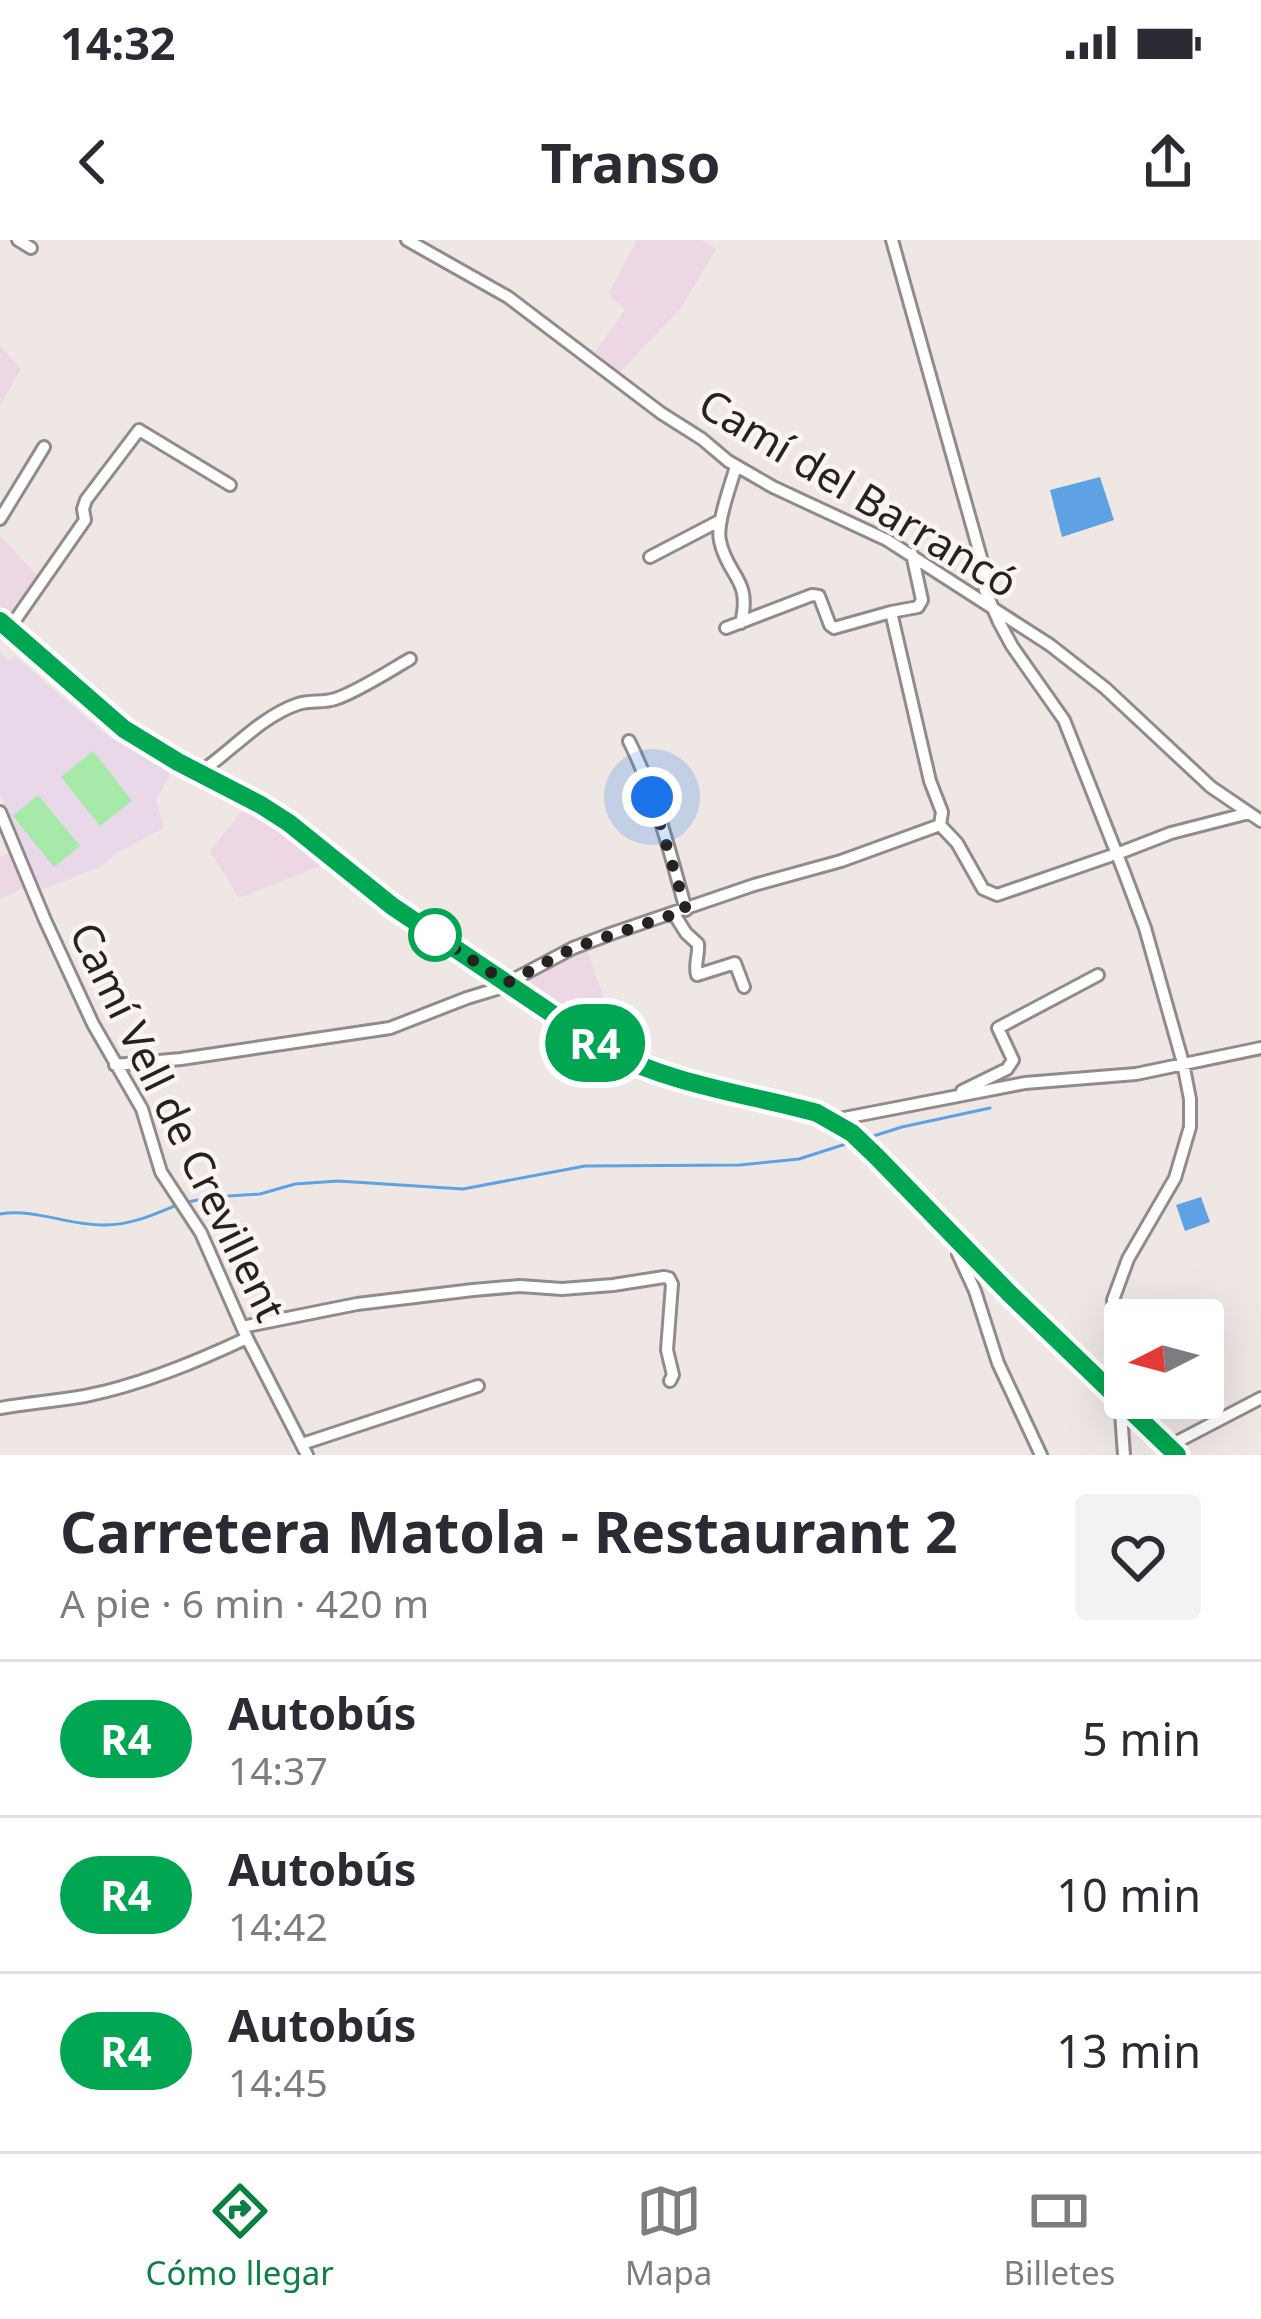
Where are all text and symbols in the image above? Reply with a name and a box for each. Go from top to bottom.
text: 14:32 [60,12,176,73]
text: Transo [541,125,720,199]
icon: back [60,129,126,195]
icon: share [1135,129,1201,195]
street label: Camí del Barrancó [689,374,1029,610]
your location [622,767,682,827]
unlabelled marker [410,910,460,960]
street label: Camí Vell de Crevillent [58,912,300,1330]
line badge: R4 [541,1004,649,1082]
text: R4 [569,1014,621,1071]
north arrow [1104,1299,1224,1419]
map controls [1104,1299,1224,1419]
text: Carretera Matola - Restaurant 2 [60,1492,958,1570]
button: heart [1075,1494,1201,1620]
text: A pie · 6 min · 420 m [60,1576,429,1629]
text: Autobús [228,1682,416,1743]
text: 5 min [1082,1708,1201,1769]
text: R4 [100,1710,152,1767]
text: 14:37 [228,1743,328,1796]
text: Autobús [228,1838,416,1899]
text: 10 min [1056,1864,1201,1925]
text: R4 [100,1866,152,1923]
text: 14:42 [228,1899,328,1952]
text: Autobús [228,1994,416,2055]
text: 13 min [1056,2020,1201,2081]
text: R4 [100,2022,152,2079]
text: 14:45 [228,2055,328,2108]
tab: Cómo llegar [146,2178,334,2295]
tab: Mapa [625,2178,712,2295]
tab: Billetes [1003,2178,1115,2295]

